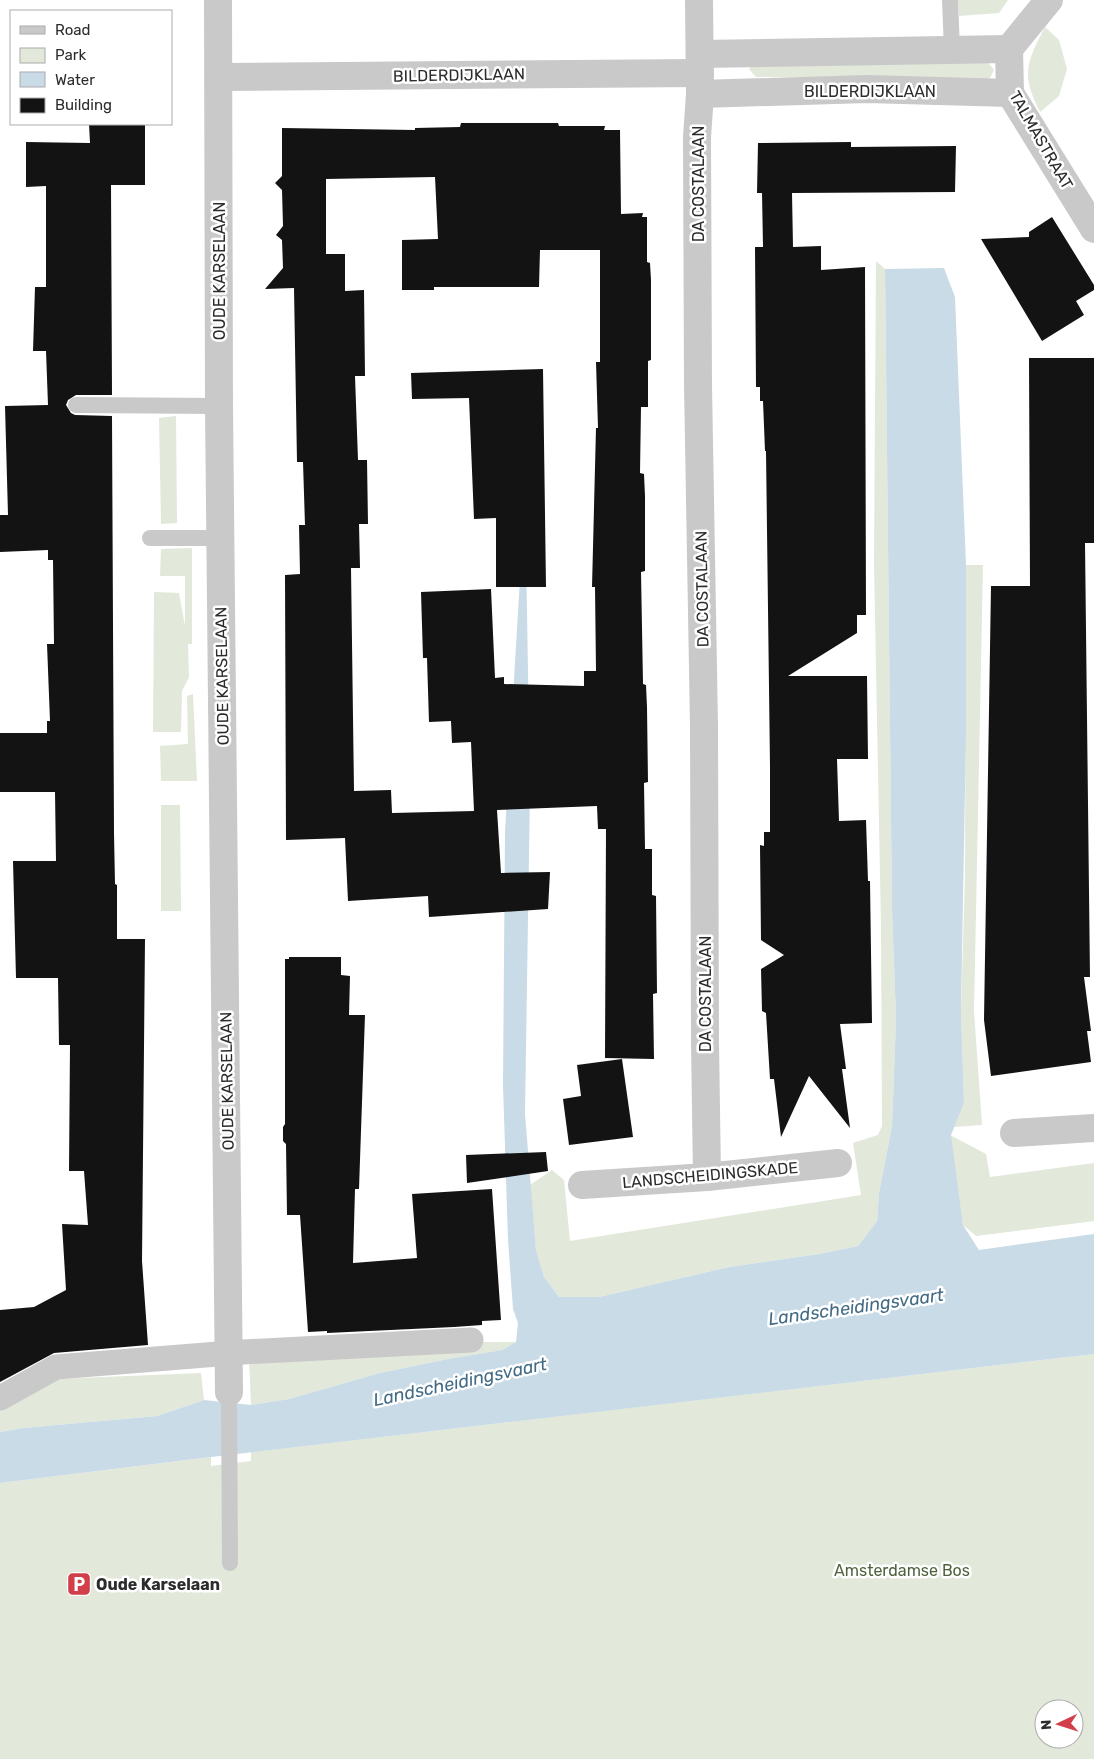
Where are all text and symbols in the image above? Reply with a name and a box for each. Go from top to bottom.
legend [10,10,172,125]
text: Road [55,21,91,39]
text: Park [55,46,86,64]
street label: BILDERDIJKLAAN [393,64,525,86]
text: Water [55,71,95,89]
street label: BILDERDIJKLAAN [804,82,936,101]
street label: TALMASTRAAT [1005,88,1077,192]
text: Building [55,96,112,114]
street label: DA COSTALAAN [689,126,708,242]
street label: OUDE KARSELAAN [210,202,229,340]
street label: DA COSTALAAN [691,530,713,648]
street label: OUDE KARSELAAN [211,606,233,746]
street label: DA COSTALAAN [696,936,715,1052]
street label: OUDE KARSELAAN [216,1011,238,1151]
street label: LANDSCHEIDINGSKADE [621,1158,799,1192]
water label: Landscheidingsvaart [767,1284,946,1330]
water label: Landscheidingsvaart [371,1353,550,1411]
park label: Amsterdamse Bos [834,1561,970,1580]
parking icon: Oude Karselaan [66,1571,92,1597]
place label: Oude Karselaan [96,1575,220,1594]
north arrow [1034,1699,1084,1749]
text: N [1038,1719,1055,1730]

